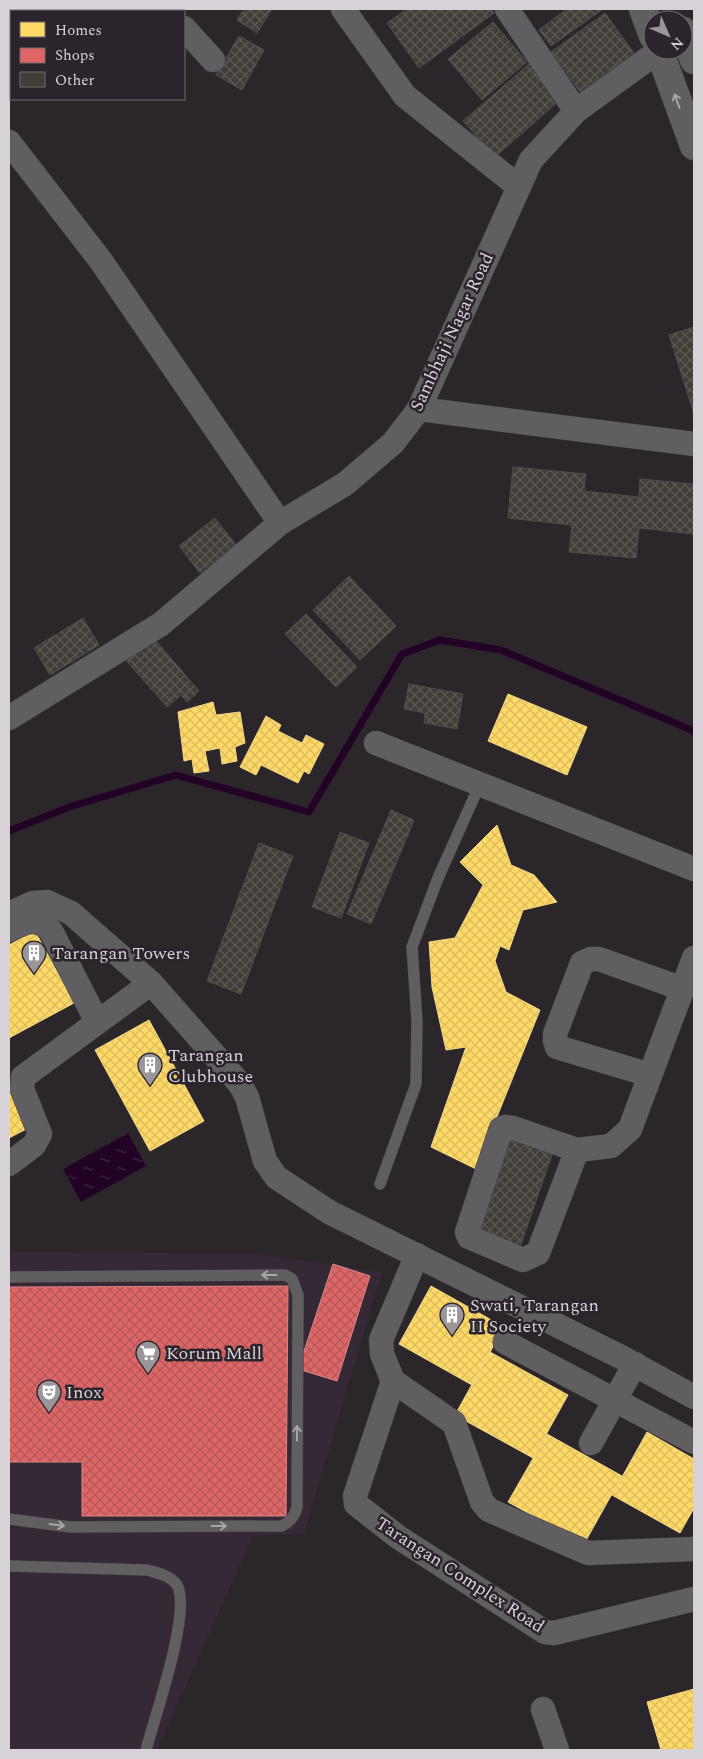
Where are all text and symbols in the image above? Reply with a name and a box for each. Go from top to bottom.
legend [10,10,185,100]
north arrow [643,10,693,60]
text: Homes [55,19,102,42]
text: N [665,32,688,55]
text: Shops [55,44,95,67]
text: Other [55,69,94,92]
one-way arrow [672,94,681,109]
street label: Sambhaji Nagar Road [403,248,501,416]
building icon: Tarangan Towers [21,940,47,974]
place label: Tarangan Towers [52,940,190,967]
place label: Tarangan Clubhouse [168,1042,253,1090]
building icon: Tarangan Clubhouse [137,1052,163,1086]
one-way arrow [261,1270,277,1280]
place label: Swati, Tarangan II Society [470,1292,599,1340]
building icon: Swati, Tarangan II Society [439,1302,465,1336]
supermarket icon: Korum Mall [135,1340,161,1374]
place label: Korum Mall [166,1340,262,1367]
theatre icon: Inox [36,1379,62,1413]
place label: Inox [66,1379,102,1406]
one-way arrow [293,1425,302,1441]
street label: Tarangan Complex Road [370,1510,550,1640]
one-way arrow [49,1520,65,1530]
one-way arrow [211,1521,227,1531]

